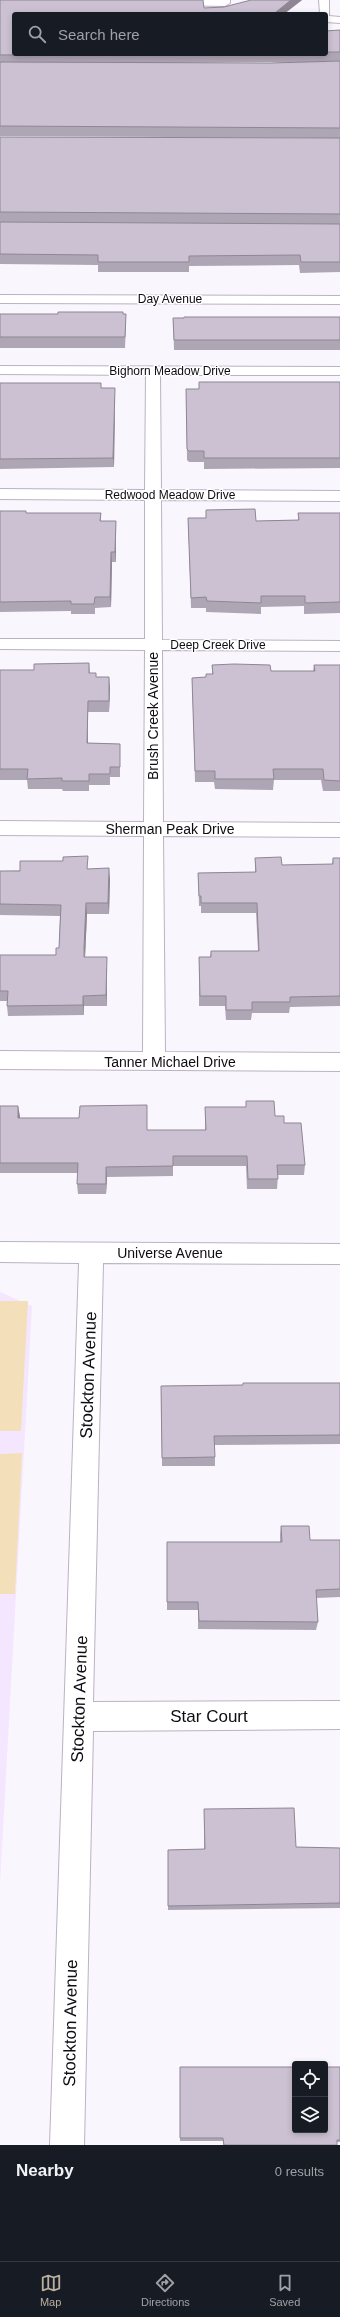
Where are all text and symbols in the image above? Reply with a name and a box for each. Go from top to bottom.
search box [12,12,328,56]
icon: search [26,23,48,45]
text: Search here [58,26,140,43]
street label: Day Avenue [138,292,203,306]
street label: Bighorn Meadow Drive [109,364,231,378]
street label: Redwood Meadow Drive [105,488,236,502]
street label: Deep Creek Drive [170,638,266,652]
street label: Brush Creek Avenue [145,652,161,780]
street label: Sherman Peak Drive [105,821,235,837]
street label: Tanner Michael Drive [104,1054,236,1070]
street label: Universe Avenue [117,1245,223,1261]
street label: Stockton Avenue [77,1311,100,1439]
street label: Stockton Avenue [68,1635,91,1763]
street label: Star Court [170,1707,248,1726]
street label: Stockton Avenue [60,1959,81,2087]
map controls [292,2061,328,2133]
button: locate [292,2061,328,2097]
button: layers [292,2097,328,2133]
text: Nearby [16,2161,74,2180]
text: 0 results [275,2164,324,2179]
tab: Map [40,2272,62,2308]
tab: Directions [141,2272,190,2308]
tab: Saved [269,2272,300,2308]

